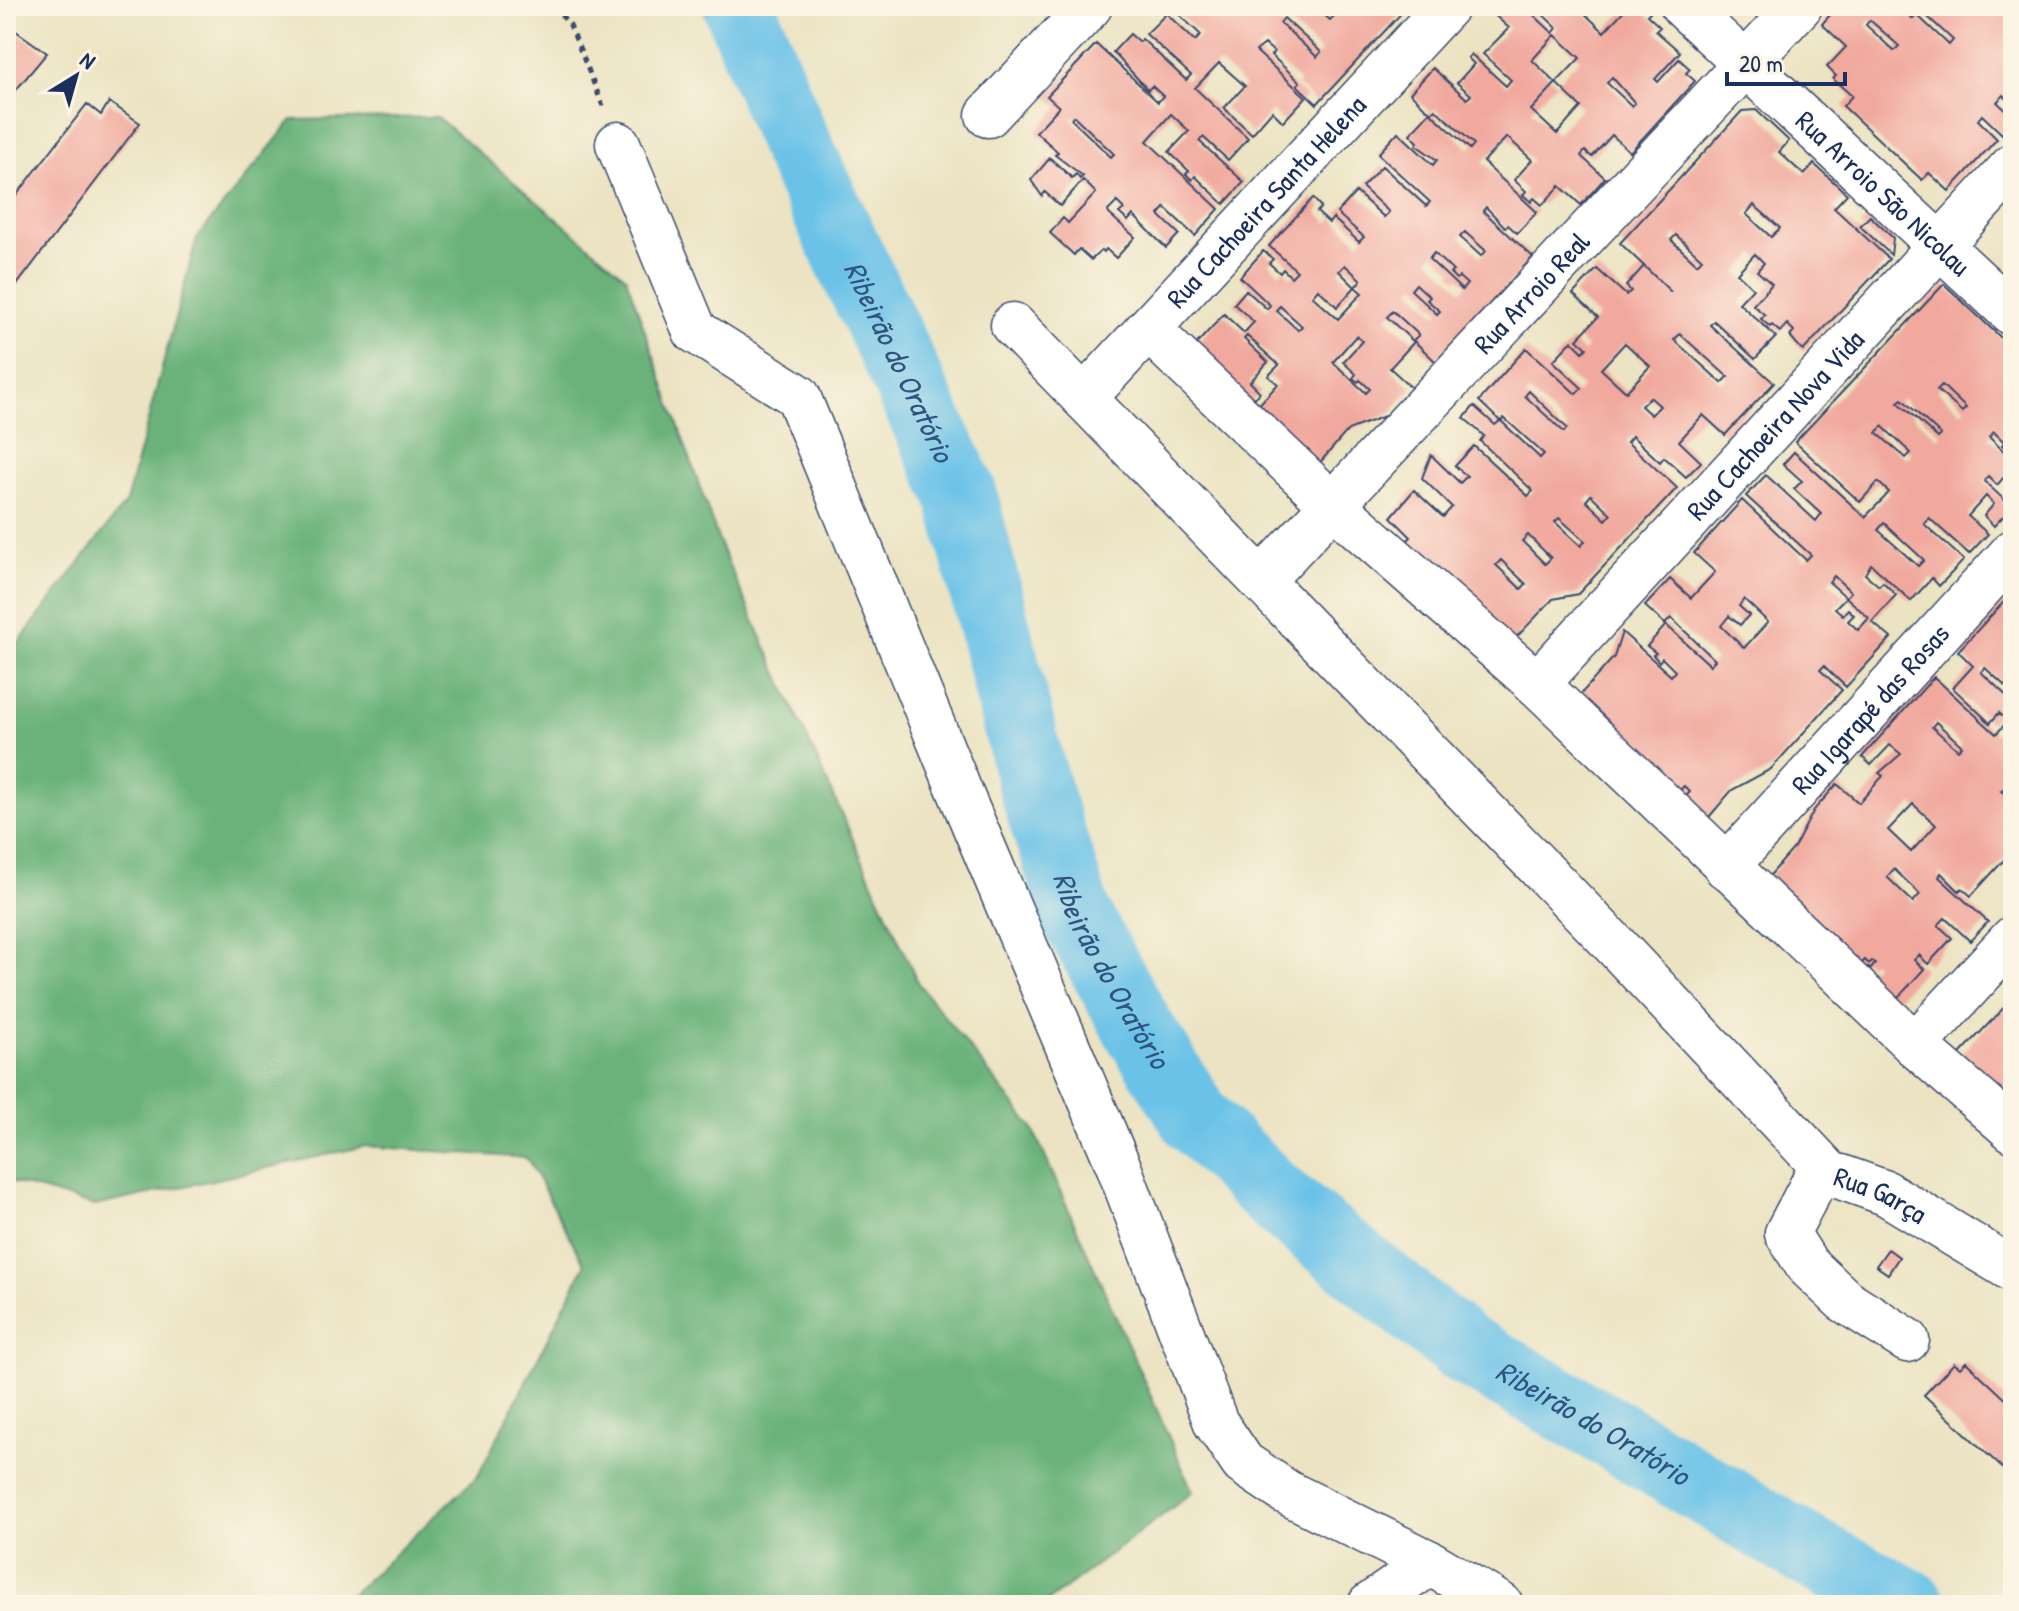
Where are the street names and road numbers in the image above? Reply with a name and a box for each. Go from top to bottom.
street label: Rua Cachoeira Santa Helena [1158,87,1374,316]
street label: Rua Arroio São Nicolau [1788,102,1979,284]
street label: Rua Arroio Real [1465,223,1598,362]
street label: Rua Cachoeira Nova Vida [1678,321,1872,528]
street label: Rua Igarapé das Rosas [1783,615,1958,802]
street label: Rua Garça [1829,1157,1934,1232]

